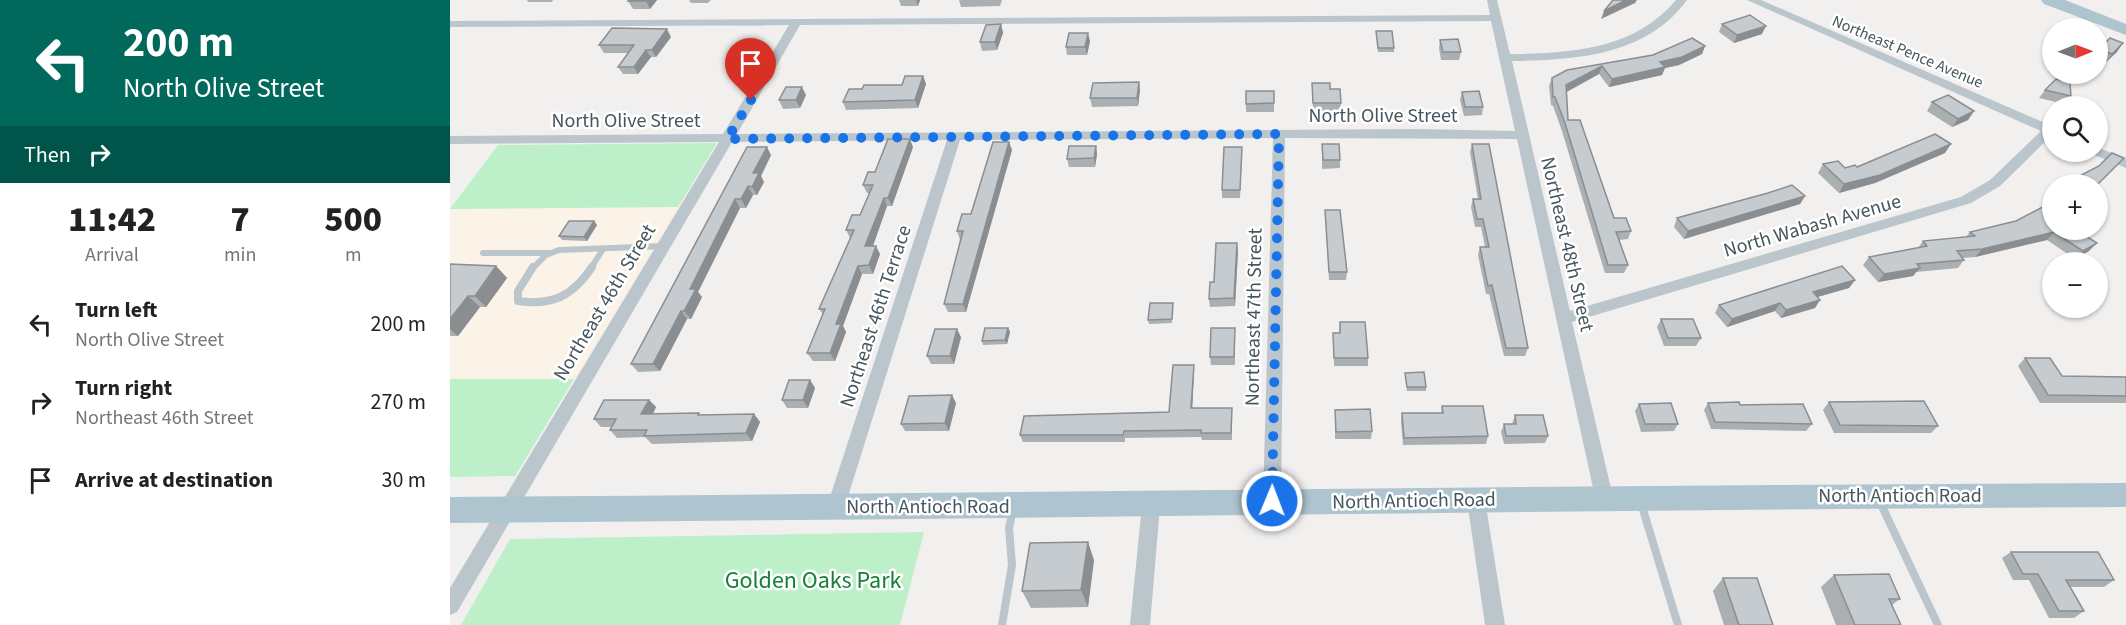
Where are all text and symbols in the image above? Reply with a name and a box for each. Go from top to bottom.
street label: Northeast Pence Avenue [1829,10,1987,94]
text: 200 m [123,13,234,73]
north arrow [2042,18,2108,84]
map controls [2042,18,2108,318]
icon: left [24,24,102,102]
pin [725,38,776,100]
icon: arrive [734,47,767,80]
text: North Olive Street [123,69,324,108]
button: search [2042,96,2108,162]
street label: North Olive Street [1309,102,1458,130]
street label: North Olive Street [552,107,701,135]
icon: right [83,138,116,171]
text: Then [24,139,71,171]
street label: Northeast 48th Street [1533,154,1601,335]
button: + [2042,174,2108,240]
street label: North Wabash Avenue [1720,187,1904,265]
text: 11:42 [68,194,156,245]
text: 7 [231,194,250,245]
text: 500 [324,194,382,245]
street label: Northeast 46th Street [547,219,663,386]
street label: Northeast 46th Terrace [833,222,919,411]
street label: Northeast 47th Street [1238,227,1270,406]
text: Arrival [85,241,139,269]
text: min [224,241,256,269]
text: m [345,241,361,269]
button: − [2042,252,2108,318]
text: Turn left [75,294,157,326]
icon: left [24,308,57,341]
text: 200 m [371,308,426,340]
text: North Olive Street [75,326,224,354]
text: Turn right [75,372,172,404]
icon: right [24,386,57,419]
text: 270 m [371,386,426,418]
text: Northeast 46th Street [75,404,253,432]
icon: arrive [24,464,57,497]
text: Arrive at destination [75,464,273,496]
text: 30 m [381,464,426,496]
position arrow [1240,469,1304,533]
street label: North Antioch Road [1818,482,1982,510]
street label: North Antioch Road [1332,486,1496,516]
street label: North Antioch Road [846,493,1010,521]
park label: Golden Oaks Park [725,563,901,598]

